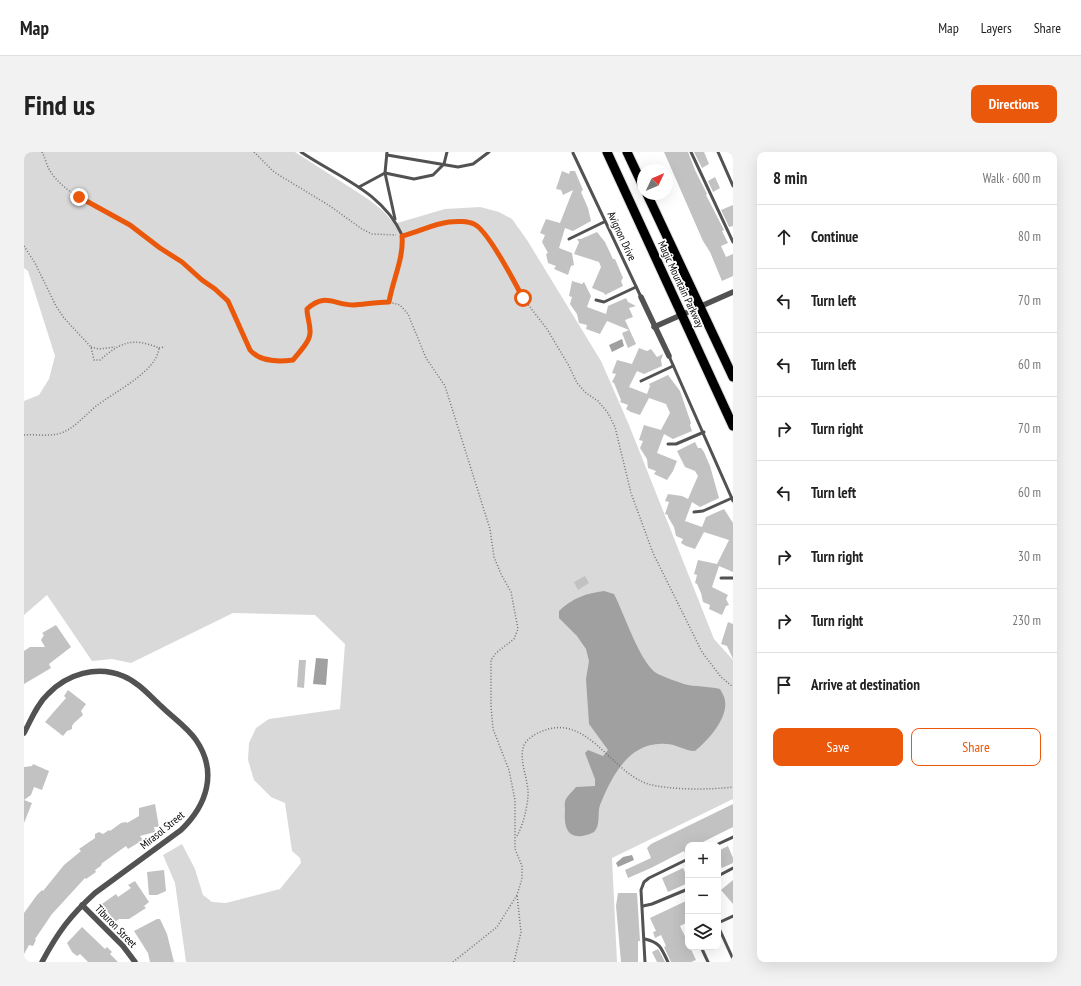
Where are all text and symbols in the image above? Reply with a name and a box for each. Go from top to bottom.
text: Map [20,16,49,40]
text: Map [938,19,959,37]
text: Layers [981,19,1012,37]
text: Share [1034,19,1061,37]
button: Directions [971,85,1057,123]
text: Find us [24,86,95,123]
north arrow [637,164,673,200]
text: 8 min [773,167,807,189]
text: Walk · 600 m [983,170,1041,187]
route end [70,188,88,206]
street label: Avignon Drive [604,209,640,263]
icon: ahead [773,226,795,248]
text: Continue [811,227,858,246]
text: 80 m [1018,228,1041,245]
street label: Magic Mountain Parkway [655,238,708,330]
route start [514,289,532,307]
icon: left [773,290,795,312]
text: Turn left [811,291,856,310]
text: 70 m [1018,292,1041,309]
icon: left [773,354,795,376]
text: Turn left [811,355,856,374]
text: 60 m [1018,356,1041,373]
icon: right [773,418,795,440]
text: Turn right [811,419,863,438]
text: 70 m [1018,420,1041,437]
icon: left [773,482,795,504]
text: Turn left [811,483,856,502]
text: 60 m [1018,484,1041,501]
icon: right [773,546,795,568]
text: Turn right [811,547,863,566]
text: 30 m [1018,548,1041,565]
icon: right [773,610,795,632]
text: Turn right [811,611,863,630]
text: 230 m [1012,612,1041,629]
icon: arrive [773,674,795,696]
text: Arrive at destination [811,675,920,694]
button: Save [773,728,903,766]
button: Share [911,728,1041,766]
street label: Mirasol Street [137,808,187,852]
map controls [685,842,721,950]
button: + [685,842,721,878]
button: − [685,878,721,914]
street label: Tiburon Street [92,902,140,950]
button: layers [685,914,721,950]

